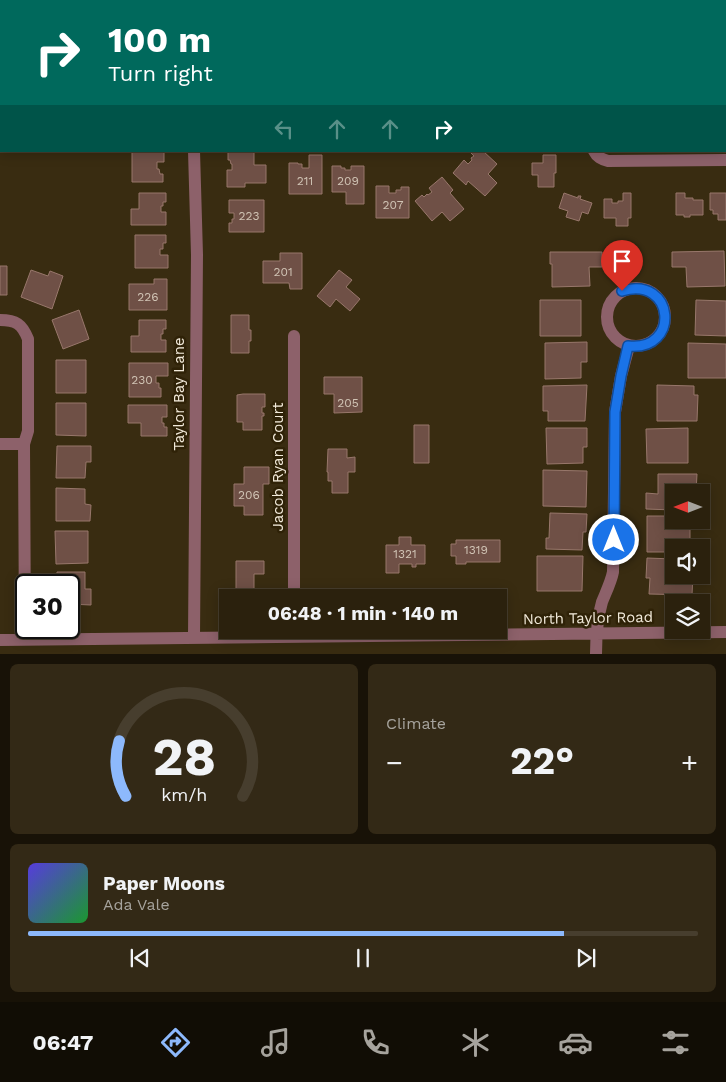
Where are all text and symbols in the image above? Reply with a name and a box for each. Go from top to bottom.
text: 100 m [108,19,211,61]
icon: right [25,20,90,85]
text: Turn right [108,61,213,86]
icon: left [270,115,298,143]
icon: ahead [323,115,351,143]
icon: ahead [376,115,404,143]
icon: right [429,115,457,143]
house number: 211 [297,174,313,188]
house number: 209 [337,174,359,188]
house number: 207 [383,198,404,212]
house number: 223 [239,209,260,223]
pin [601,240,643,291]
icon: arrive [608,247,636,275]
house number: 201 [273,265,293,279]
house number: 226 [137,290,159,304]
street label: Taylor Bay Lane [170,337,188,451]
house number: 230 [131,373,153,387]
house number: 205 [337,396,359,410]
street label: Jacob Ryan Court [269,402,287,532]
north arrow [665,484,710,529]
map controls [665,484,710,639]
house number: 206 [238,488,260,502]
position arrow [587,513,639,565]
button: sound [665,539,710,584]
house number: 1319 [464,543,488,557]
house number: 1321 [393,547,417,561]
speed limit sign: 30 [15,574,80,639]
button: layers [665,594,710,639]
text: 06:48 · 1 min · 140 m [268,602,458,625]
street label: North Taylor Road [523,608,653,628]
text: Climate [386,714,446,733]
text: 28 [152,727,216,788]
text: 22° [510,739,574,783]
text: − [386,746,403,779]
text: + [681,746,698,779]
text: km/h [161,784,207,805]
text: Paper Moons [103,872,225,895]
text: Ada Vale [103,895,170,914]
icon: previous [126,944,154,972]
icon: pause [349,944,377,972]
icon: next [572,944,600,972]
icon: directions [158,1025,193,1060]
icon: music [258,1025,293,1060]
icon: phone [358,1025,393,1060]
icon: climate [458,1025,493,1060]
icon: car [558,1025,593,1060]
icon: filters [658,1025,693,1060]
text: 06:47 [33,1030,93,1055]

